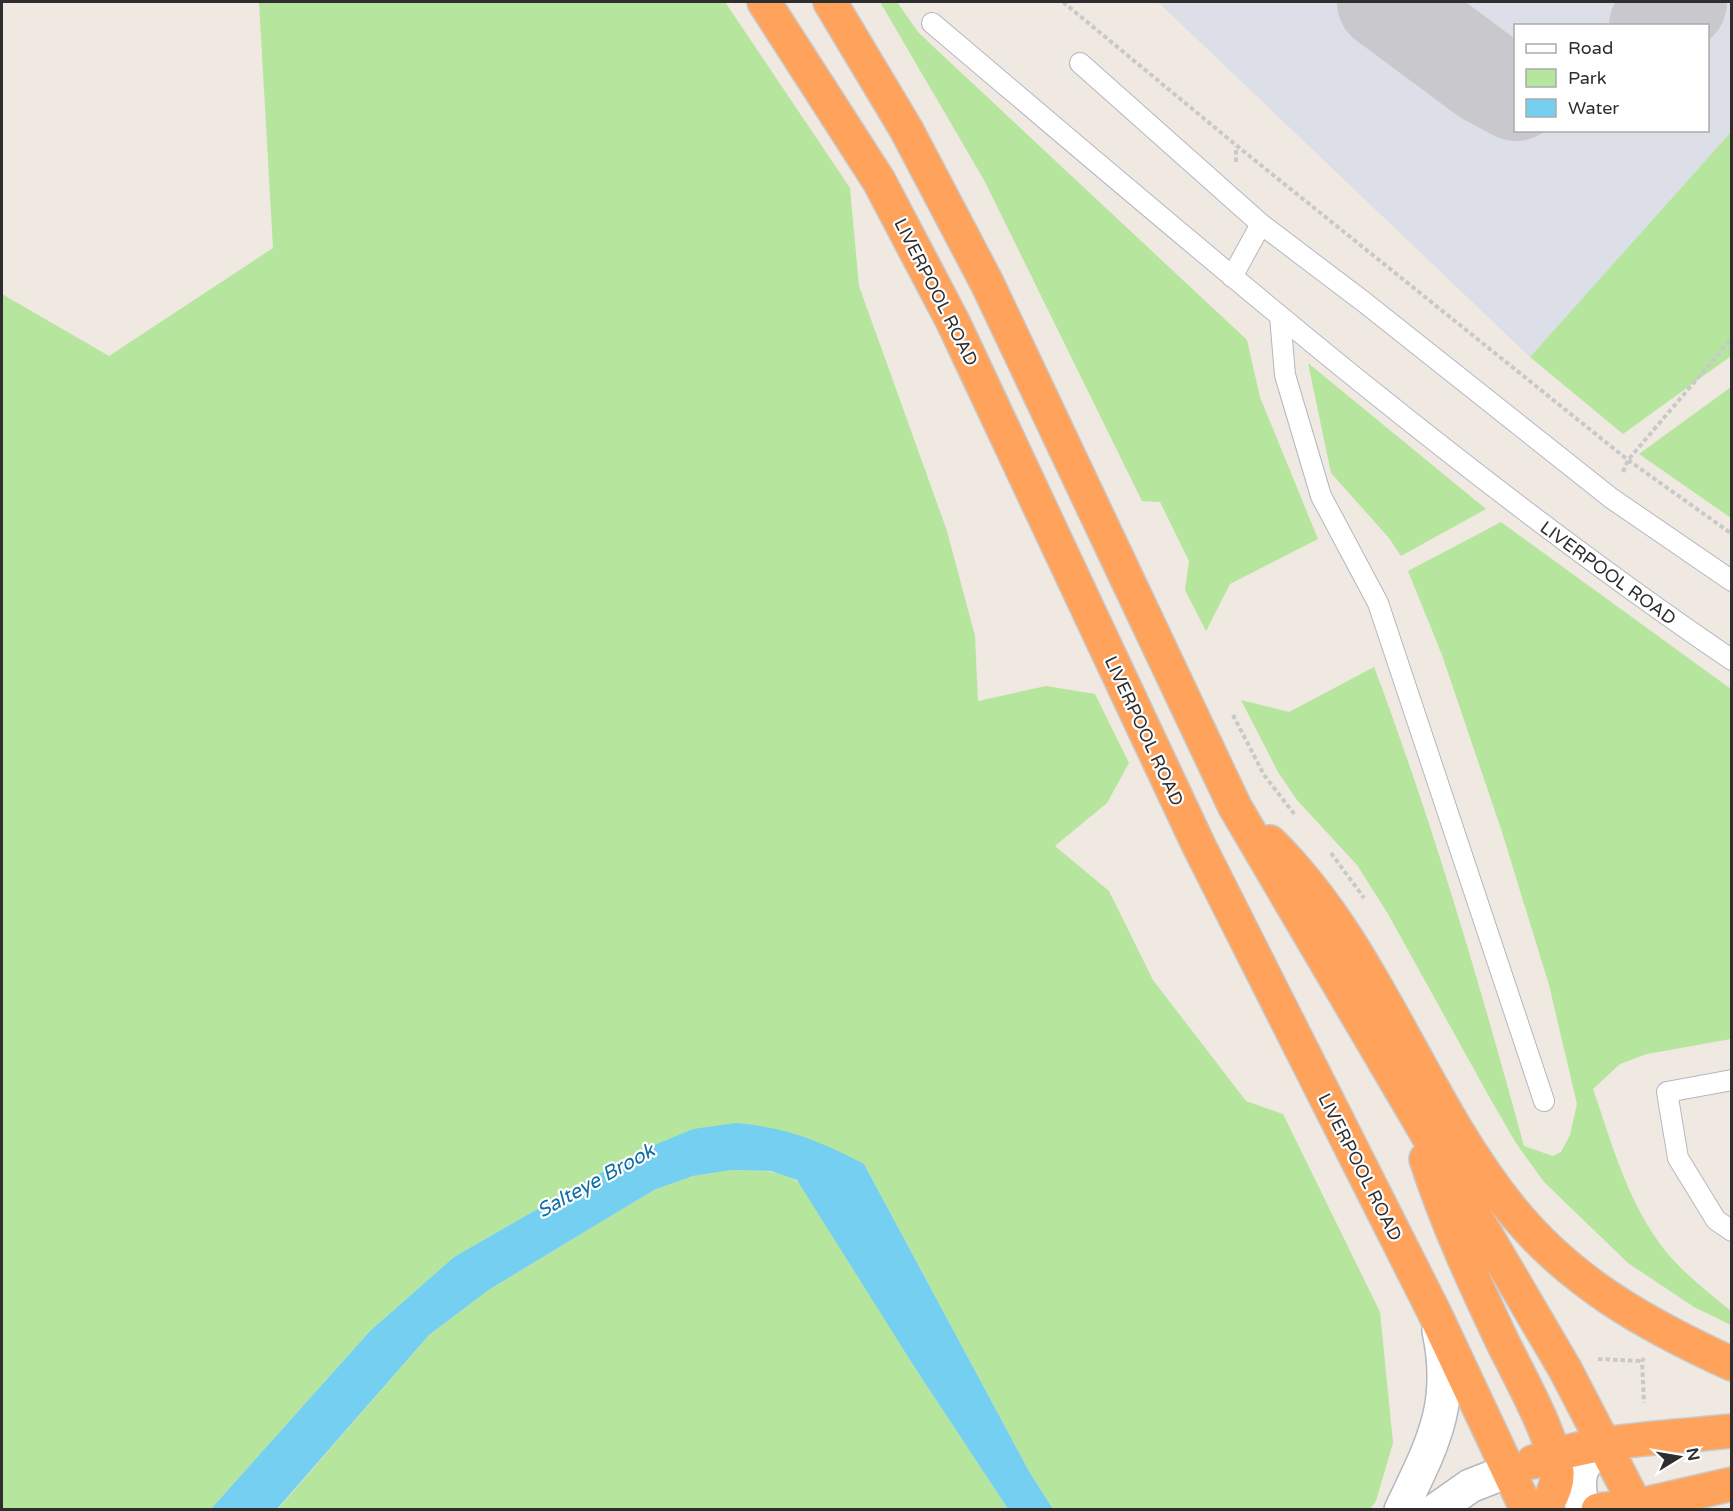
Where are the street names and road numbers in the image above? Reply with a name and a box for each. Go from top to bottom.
street label: LIVERPOOL ROAD [889,214,983,370]
street label: LIVERPOOL ROAD [1536,516,1680,630]
street label: LIVERPOOL ROAD [1100,653,1188,809]
street label: LIVERPOOL ROAD [1313,1089,1407,1245]

